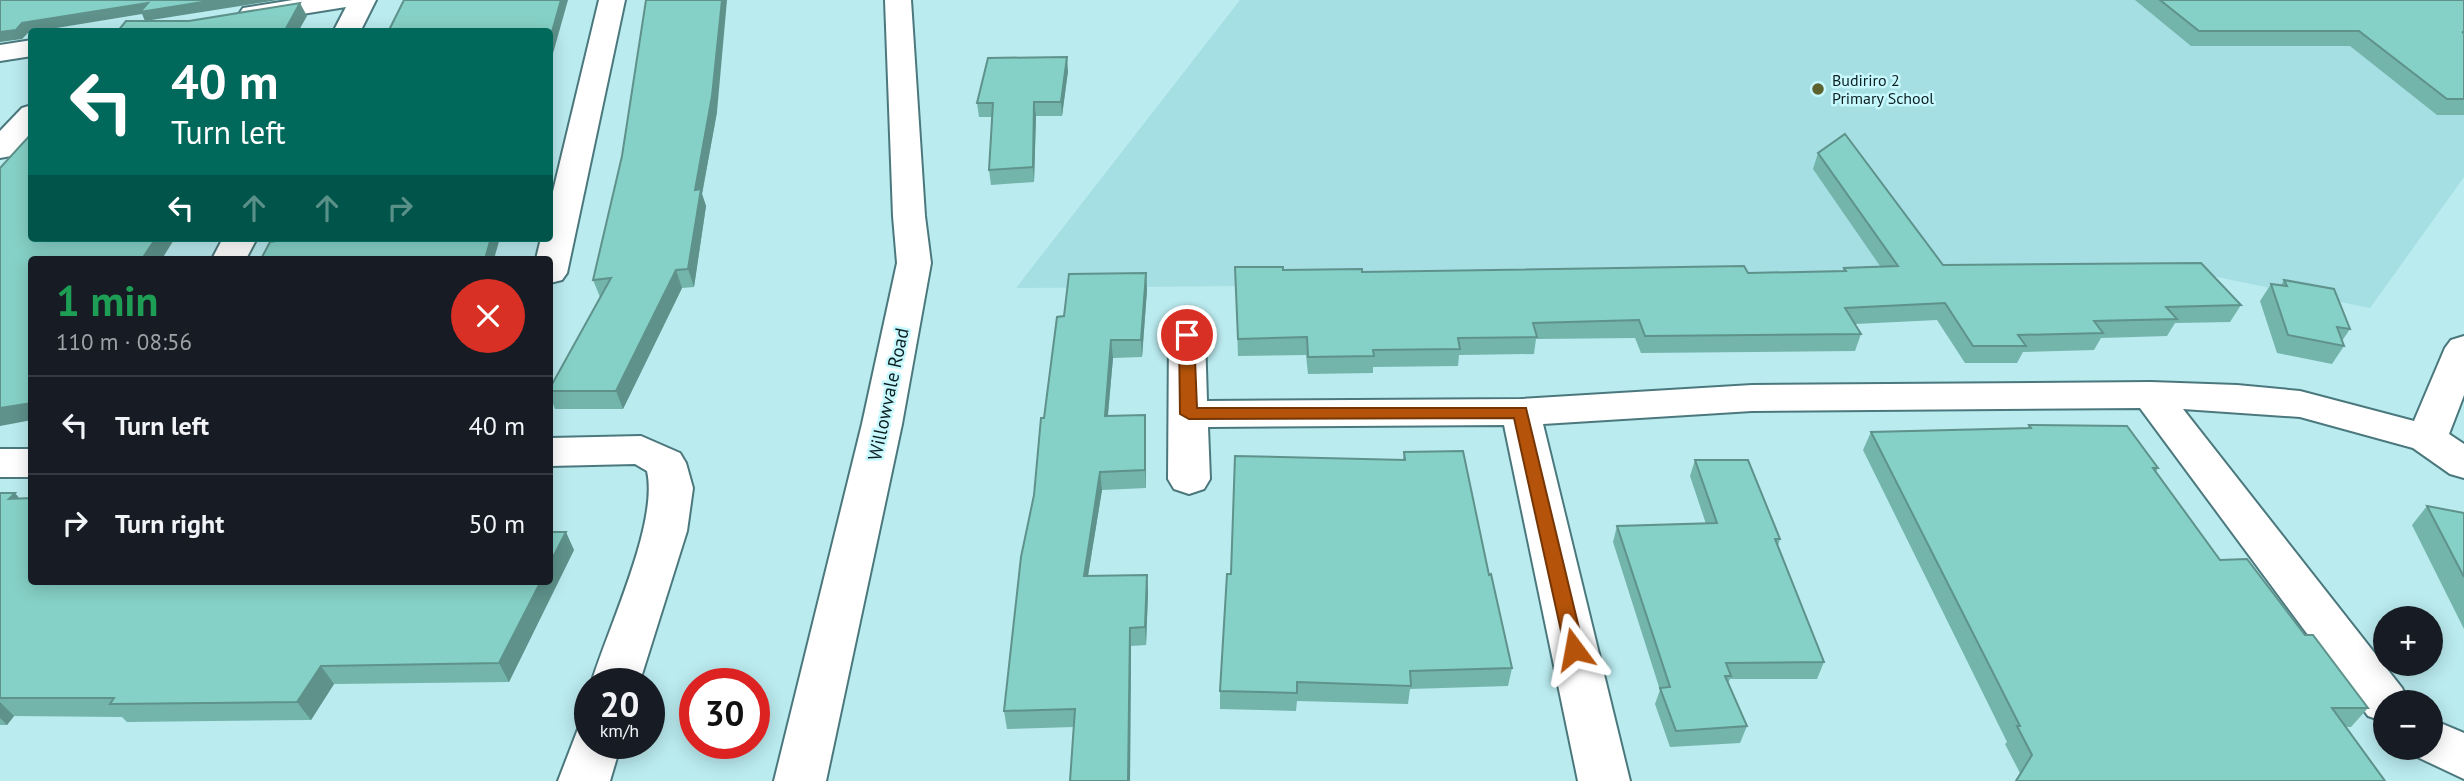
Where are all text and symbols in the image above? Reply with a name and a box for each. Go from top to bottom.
text: 40 m [171,49,278,113]
icon: left [56,56,147,147]
place label: Budiriro 2 Primary School [1832,70,1934,108]
marker: Budiriro 2 Primary School [1810,81,1826,97]
text: Turn left [171,111,286,153]
icon: left [162,189,200,227]
icon: ahead [235,189,273,227]
icon: ahead [308,189,346,227]
icon: right [381,189,419,227]
text: 1 min [56,273,158,328]
button: close [451,279,525,353]
pin [1157,305,1217,365]
icon: arrive [1168,316,1206,354]
street label: Willowvale Road [862,325,914,463]
text: 110 m · 08:56 [56,327,192,356]
icon: left [56,406,94,444]
text: Turn left [115,409,209,442]
text: 40 m [469,409,525,442]
icon: right [56,504,94,542]
text: Turn right [115,507,224,540]
text: 50 m [469,507,525,540]
map controls [2373,606,2443,760]
button: + [2373,606,2443,676]
position arrow [1537,612,1611,686]
speed limit sign: 30 [679,668,770,759]
text: 20 [600,681,639,727]
button: − [2373,690,2443,760]
text: km/h [600,719,639,742]

